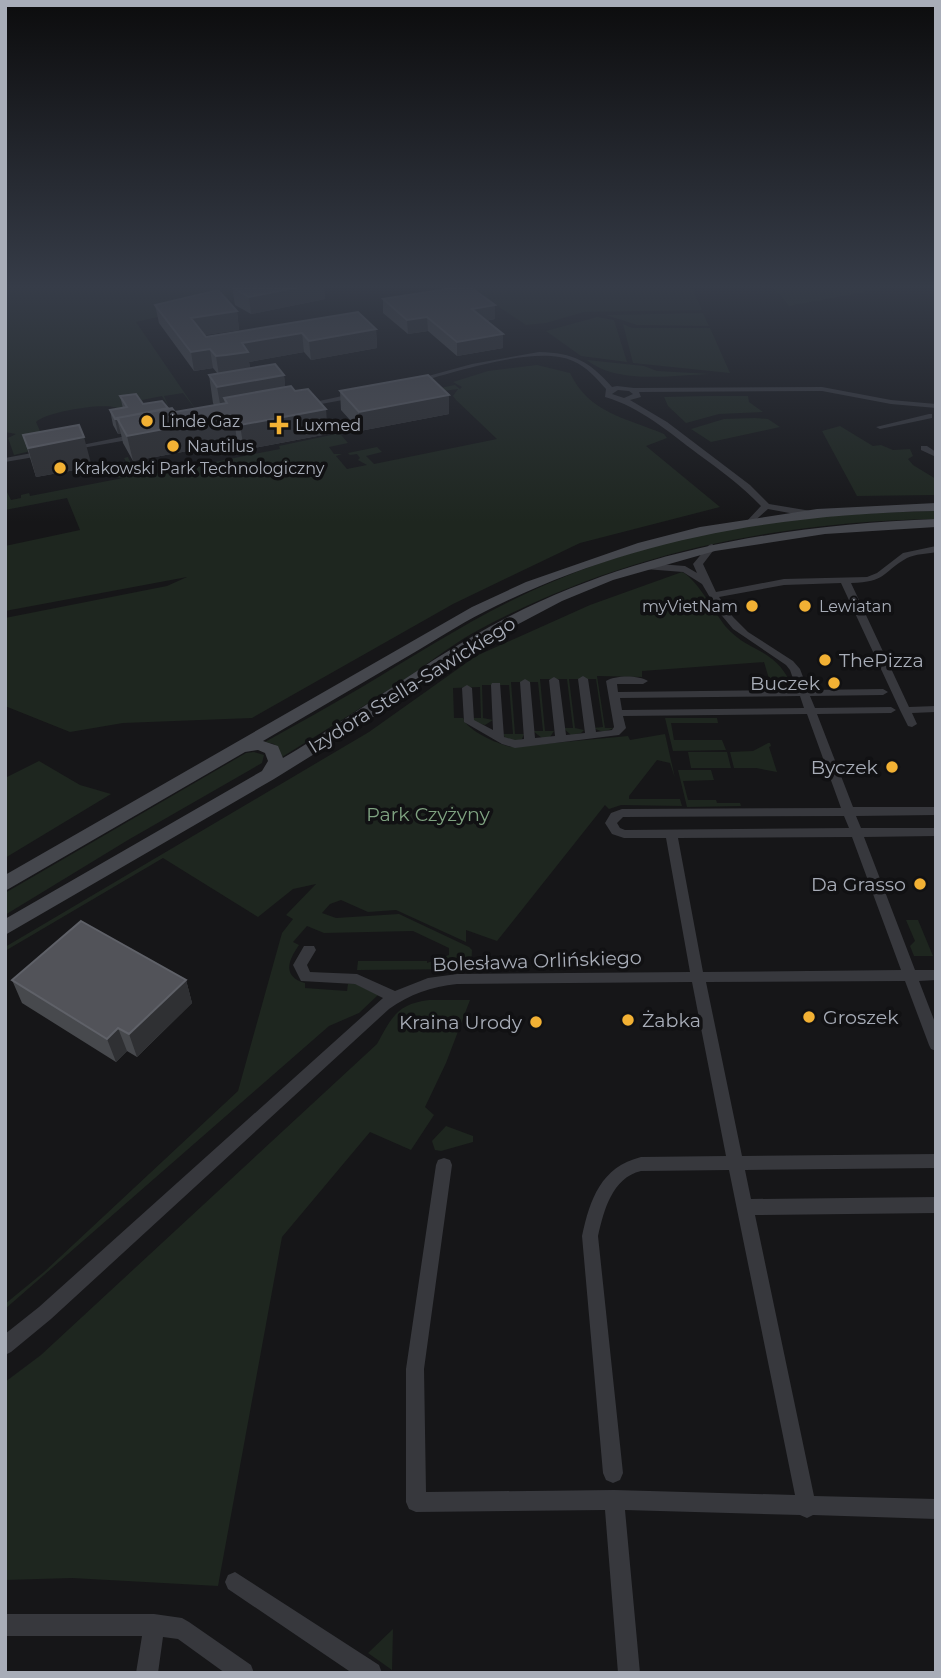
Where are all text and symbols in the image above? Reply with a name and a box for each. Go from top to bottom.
place label: Linde Gaz [161,412,240,431]
marker: Linde Gaz [139,413,155,429]
marker: Luxmed [269,415,289,435]
place label: Luxmed [295,416,361,435]
place label: Nautilus [187,437,254,456]
marker: Nautilus [165,438,181,454]
place label: Krakowski Park Technologiczny [74,459,325,478]
marker: Krakowski Park Technologiczny [52,460,68,476]
place label: myVietNam [642,597,738,616]
place label: Lewiatan [819,597,892,616]
marker: myVietNam [744,598,760,614]
marker: Lewiatan [797,598,813,614]
street label: Izydora Stella-Sawickiego [304,612,520,758]
place label: ThePizza [839,649,924,672]
marker: ThePizza [817,652,833,668]
place label: Buczek [750,672,821,695]
marker: Buczek [826,675,842,691]
place label: Byczek [811,756,879,779]
marker: Byczek [884,759,900,775]
park label: Park Czyżyny [366,803,490,826]
place label: Da Grasso [811,873,906,896]
marker: Da Grasso [912,876,928,892]
street label: Bolesława Orlińskiego [432,946,642,976]
place label: Groszek [823,1006,899,1029]
place label: Żabka [642,1009,701,1032]
marker: Groszek [801,1009,817,1025]
place label: Kraina Urody [399,1011,523,1034]
marker: Żabka [620,1012,636,1028]
marker: Kraina Urody [528,1014,544,1030]

